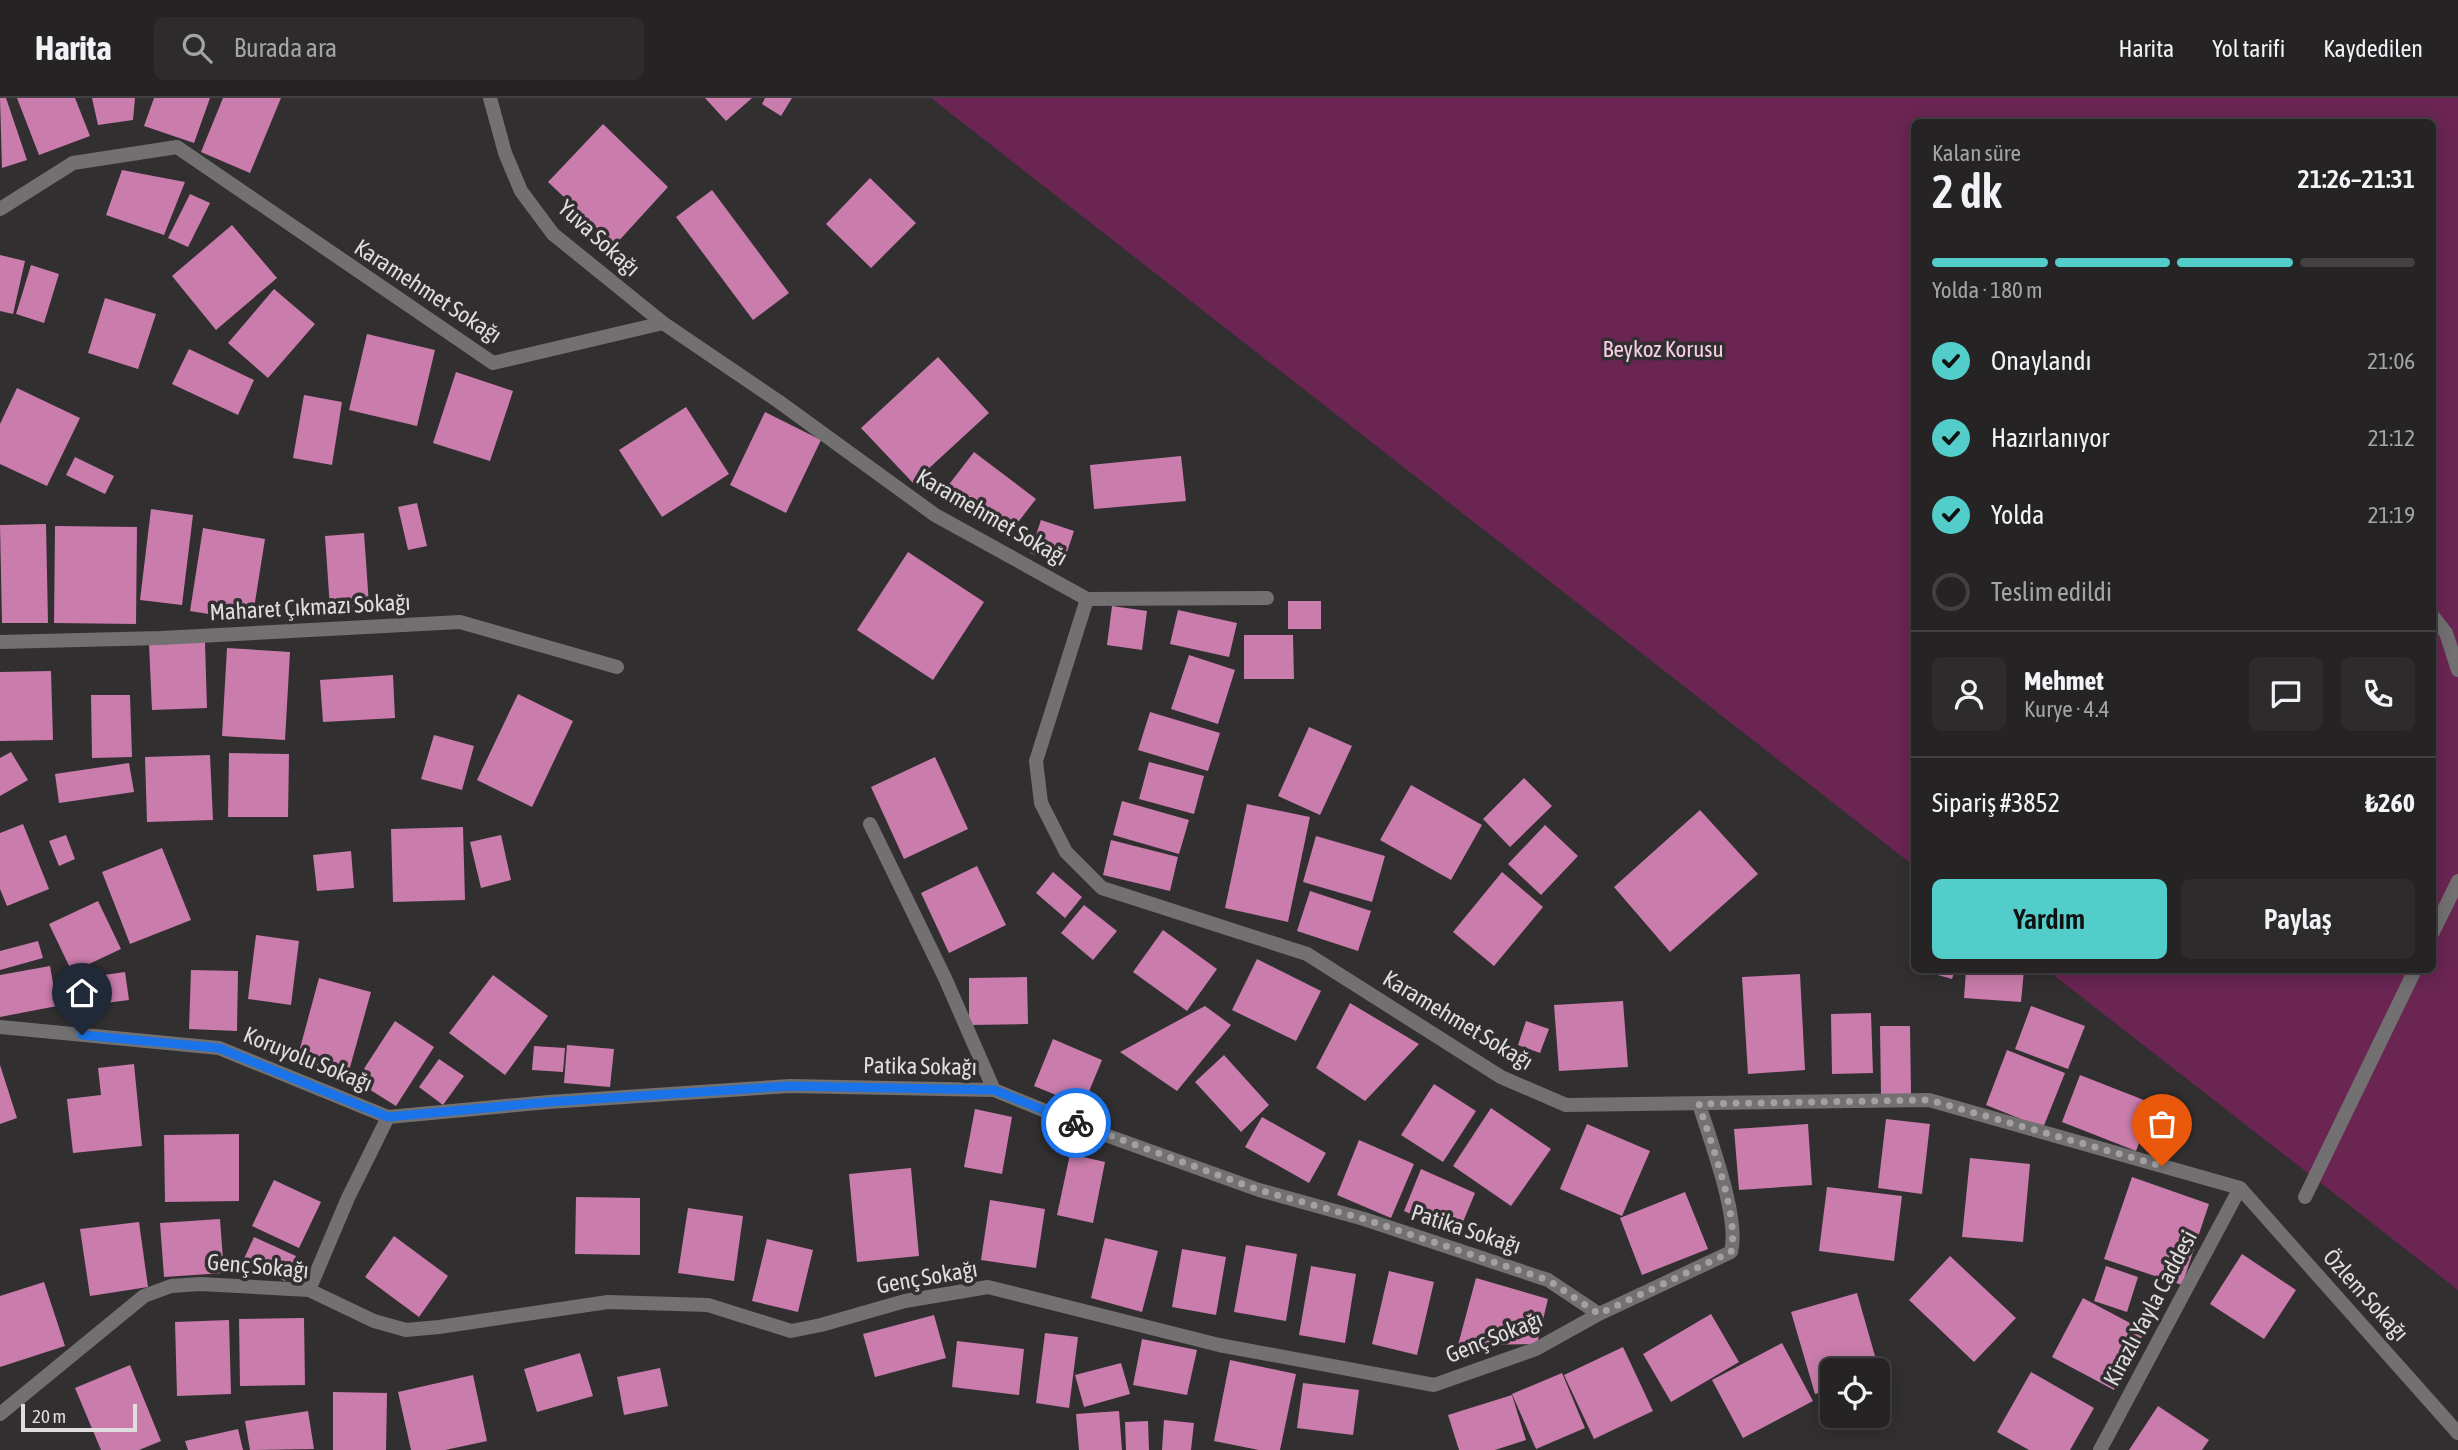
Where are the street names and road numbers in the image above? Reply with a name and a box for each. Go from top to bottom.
street label: Yuva Sokağı [553,195,645,281]
street label: Karamehmet Sokağı [350,234,506,348]
street label: Karamehmet Sokağı [912,463,1072,571]
street label: Maharet Çıkmazı Sokağı [209,589,411,625]
street label: Karamehmet Sokağı [1378,965,1538,1075]
street label: Koruyolu Sokağı [240,1021,376,1097]
street label: Patika Sokağı [863,1052,977,1080]
street label: Patika Sokağı [1408,1199,1524,1259]
street label: Kirazlı Yayla Caddesi [2098,1226,2202,1390]
street label: Özlem Sokağı [2318,1244,2414,1346]
street label: Genç Sokağı [206,1249,310,1283]
street label: Genç Sokağı [875,1255,979,1299]
street label: Genç Sokağı [1442,1306,1546,1368]

